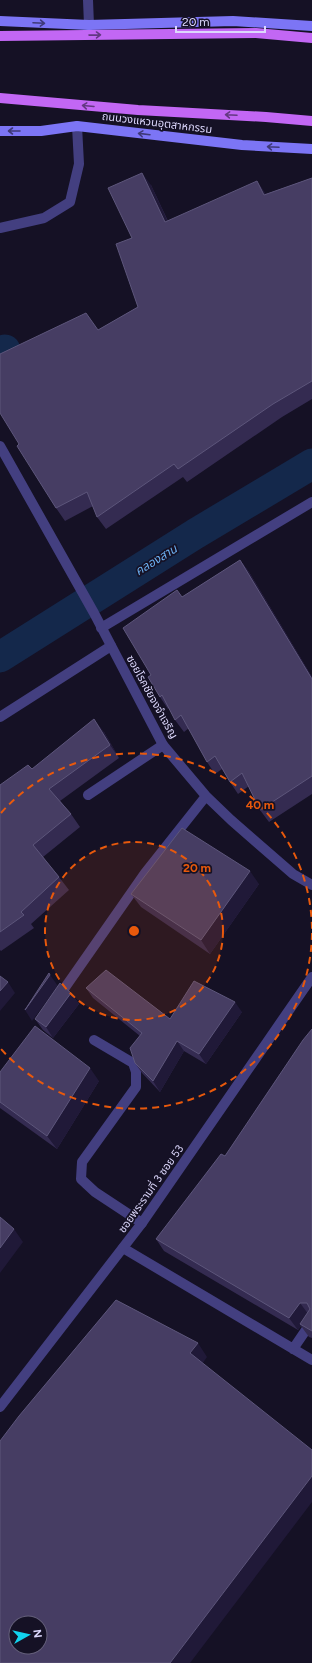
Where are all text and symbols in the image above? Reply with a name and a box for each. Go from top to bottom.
scale bar [176,8,265,34]
text: 20 m [182,15,210,29]
one-way arrow [32,19,45,27]
one-way arrow [88,31,101,39]
one-way arrow [82,102,95,109]
street label: ถนนวงแหวนอุตสาหกรรม [101,110,213,136]
one-way arrow [225,111,238,118]
one-way arrow [8,127,21,135]
one-way arrow [138,130,151,138]
one-way arrow [267,143,280,151]
water label: คลองสาน [133,541,180,578]
street label: ซอยโรคชัยจงจำเจริญ [124,653,180,741]
text: 40 m [246,798,274,812]
text: 20 m [183,861,211,875]
centre of rings [127,924,141,938]
street label: ซอยพระรามที่ 3 ซอย 53 [114,1141,186,1235]
north arrow [8,1615,48,1655]
text: N [30,1629,44,1639]

